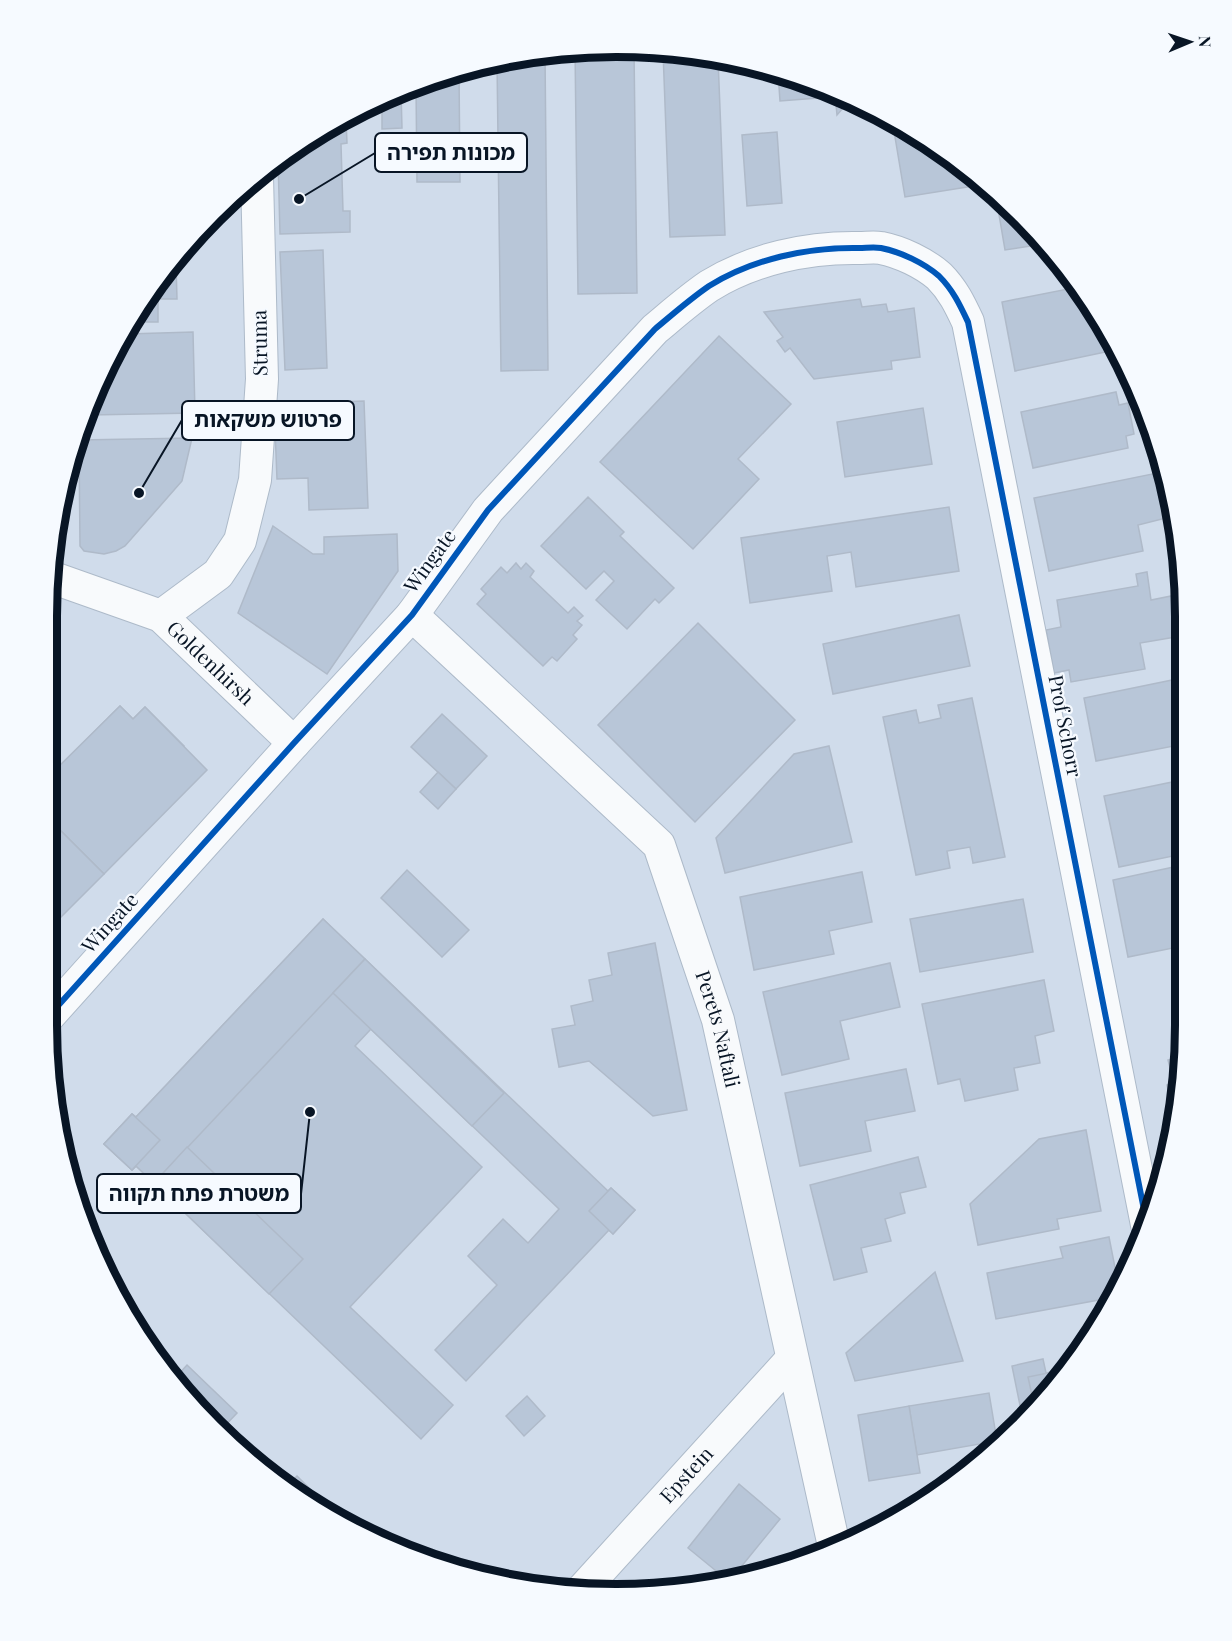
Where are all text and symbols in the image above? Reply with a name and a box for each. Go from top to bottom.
north arrow [1160,12,1220,72]
text: N [1195,35,1216,48]
callout: מכונות תפירה [375,133,527,172]
text: מכונות תפירה [387,137,515,165]
street label: Struma [244,310,273,376]
callout: פרטוש משקאות [182,401,354,440]
text: פרטוש משקאות [194,404,342,432]
street label: Wingate [396,523,461,598]
street label: Goldenhirsh [162,614,261,710]
street label: Prof Schorr [1043,672,1090,779]
street label: Wingate [74,886,143,959]
street label: Perets Naftali [690,967,748,1090]
callout: משטרת פתח תקווה [97,1174,301,1213]
text: משטרת פתח תקווה [109,1178,289,1206]
street label: Epstein [653,1440,718,1508]

